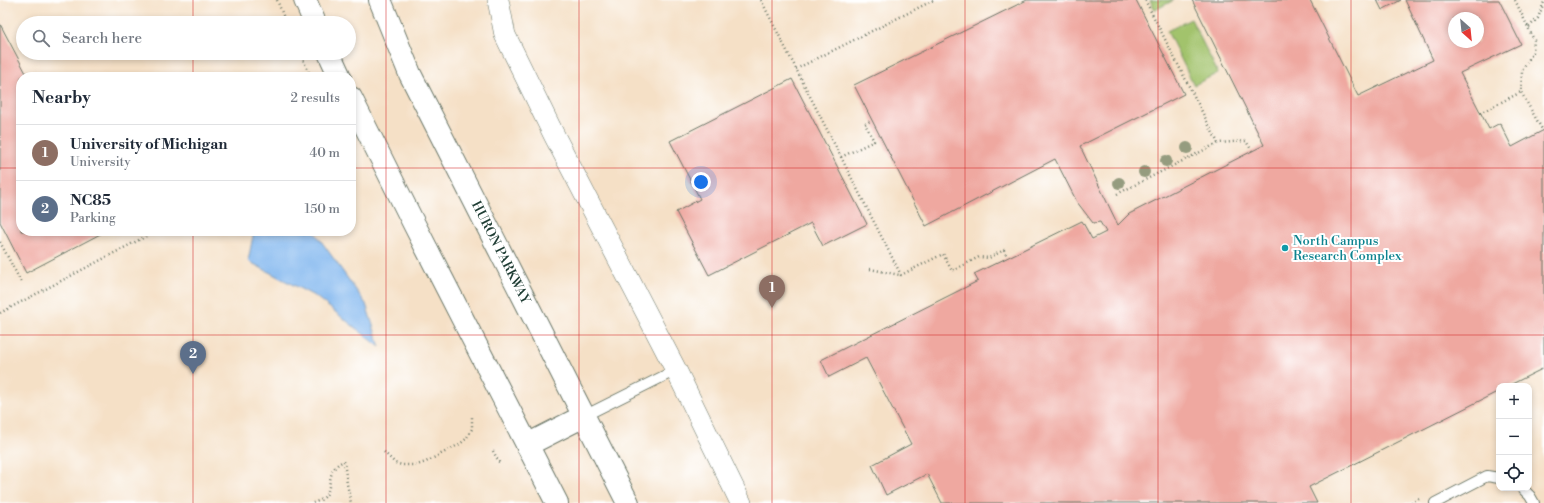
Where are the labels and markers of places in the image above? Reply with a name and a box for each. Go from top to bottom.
place label: North Campus Research Complex [1293,233,1402,264]
marker: North Campus Research Complex [1280,243,1290,253]
pin: 1 [759,275,785,308]
pin: 2 [180,341,206,374]

